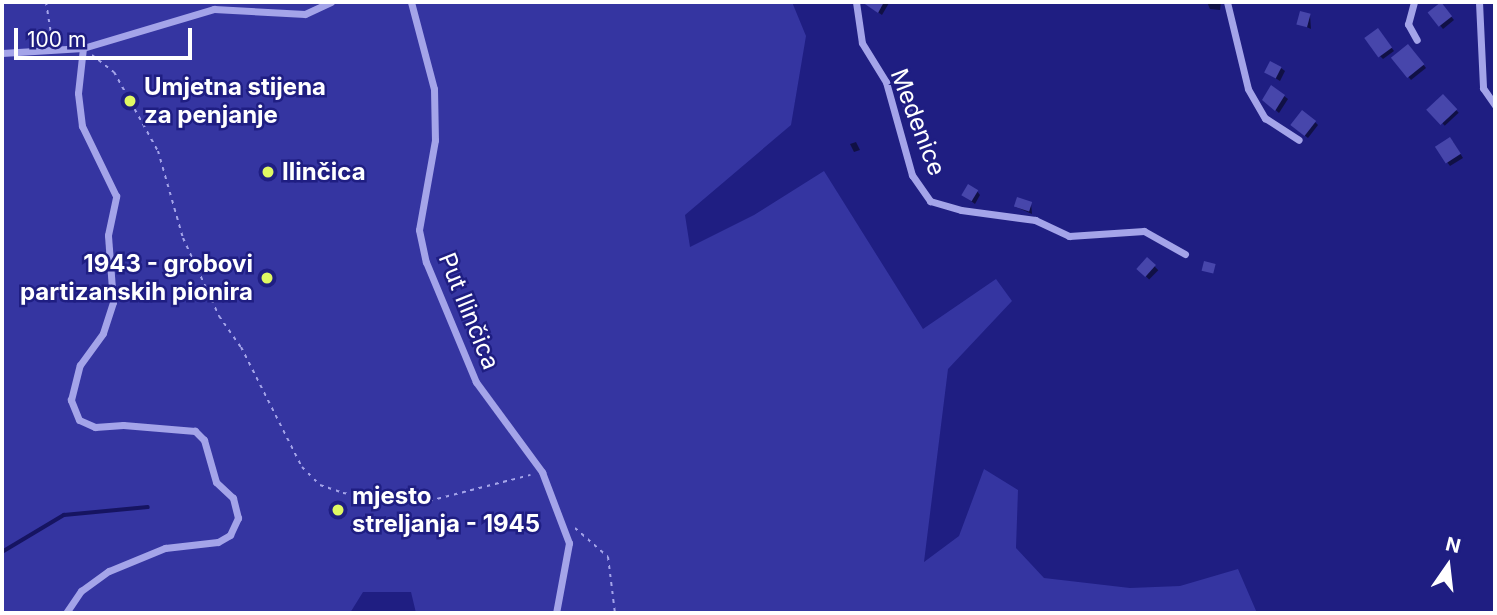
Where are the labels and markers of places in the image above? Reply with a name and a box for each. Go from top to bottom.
place label: Umjetna stijena za penjanje [144,73,326,129]
marker: Umjetna stijena za penjanje [122,93,138,109]
place label: Ilinčica [282,158,366,186]
marker: Ilinčica [260,164,276,180]
place label: 1943 - grobovi partizanskih pionira [20,250,253,306]
marker: 1943 - grobovi partizanskih pionira [259,270,275,286]
place label: mjesto streljanja - 1945 [352,482,540,538]
marker: mjesto streljanja - 1945 [330,502,346,518]

